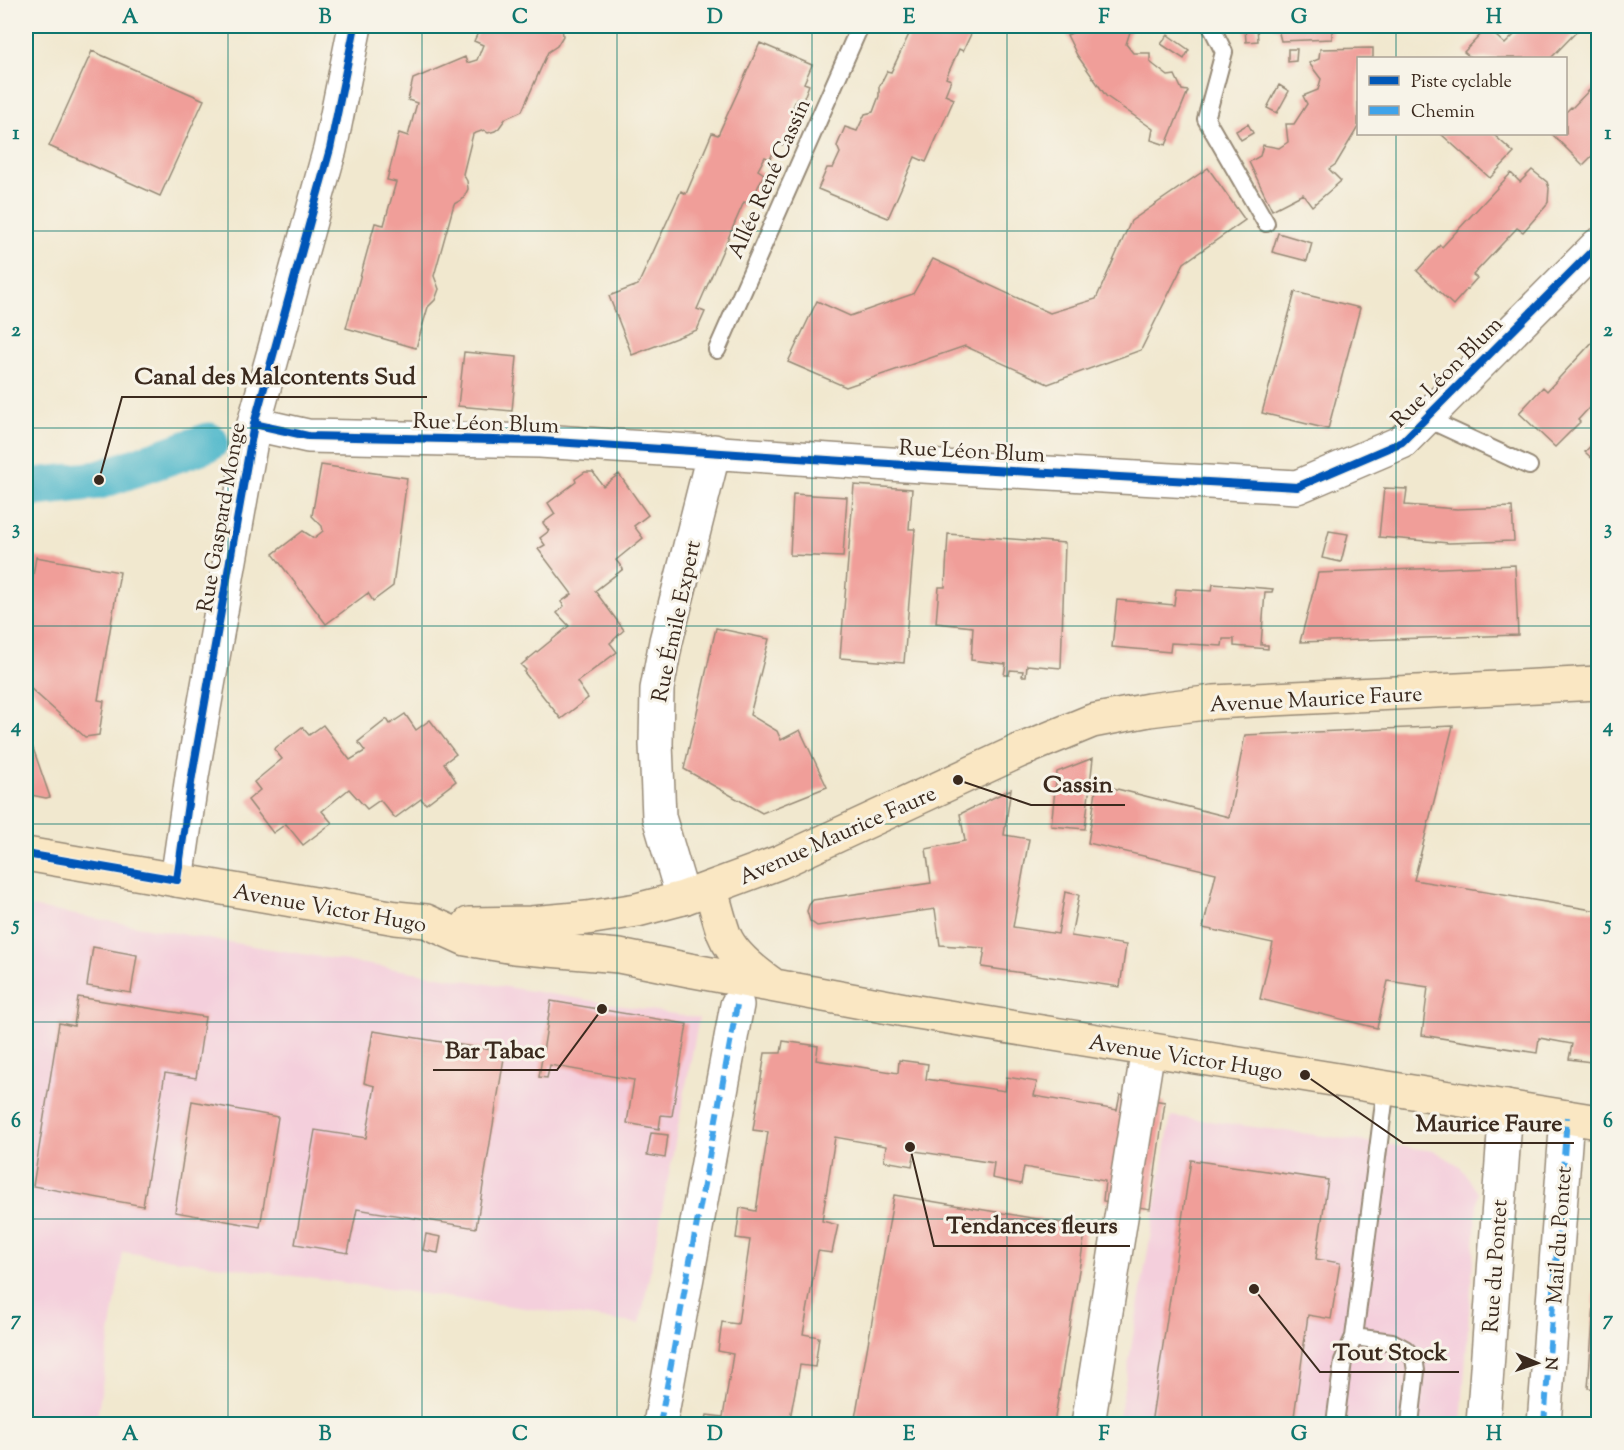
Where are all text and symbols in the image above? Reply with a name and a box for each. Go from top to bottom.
text: A [122,4,139,33]
text: B [319,4,332,33]
text: C [512,4,528,33]
text: D [707,4,723,33]
text: E [903,4,916,33]
text: F [1098,4,1110,33]
text: G [1291,4,1308,33]
text: H [1486,4,1502,33]
legend [1357,57,1567,135]
text: Piste cyclable [1411,70,1512,96]
street label: Allée René Cassin [721,94,820,264]
text: Chemin [1411,100,1475,126]
text: 1 [13,120,20,149]
text: 1 [1605,120,1612,149]
street label: Rue Léon Blum [1385,310,1511,436]
text: 2 [11,317,21,346]
text: 2 [1603,317,1613,346]
callout: Canal des Malcontents Sud [122,355,427,397]
text: Canal des Malcontents Sud [134,361,416,395]
street label: Rue Léon Blum [412,406,560,444]
street label: Rue Gaspard Monge [190,420,255,615]
street label: Rue Léon Blum [898,433,1046,473]
text: 3 [12,515,20,544]
text: 3 [1604,515,1612,544]
street label: Rue Émile Expert [644,537,711,706]
street label: Avenue Maurice Faure [1209,679,1423,723]
text: 4 [10,713,21,742]
text: 4 [1602,713,1613,742]
callout: Cassin [1031,763,1125,805]
text: Cassin [1043,769,1114,803]
street label: Avenue Maurice Faure [734,779,942,895]
street label: Avenue Victor Hugo [230,877,429,943]
text: 5 [11,911,20,940]
text: 5 [1603,911,1612,940]
callout: Bar Tabac [433,1028,557,1070]
street label: Avenue Victor Hugo [1086,1028,1285,1090]
text: Bar Tabac [445,1035,545,1069]
callout: Maurice Faure [1403,1101,1574,1143]
text: 6 [11,1108,21,1137]
text: Maurice Faure [1415,1108,1563,1142]
text: 6 [1603,1108,1613,1137]
street label: Mail du Pontet [1540,1165,1582,1305]
street label: Rue du Pontet [1476,1198,1518,1334]
callout: Tendances fleurs [934,1204,1130,1246]
text: Tendances fleurs [946,1210,1118,1244]
text: 7 [11,1306,22,1335]
text: 7 [1603,1306,1614,1335]
callout: Tout Stock [1320,1330,1459,1372]
north arrow [1507,1333,1567,1393]
text: Tout Stock [1333,1337,1448,1371]
text: N [1538,1357,1561,1370]
text: A [122,1421,139,1450]
text: B [319,1421,332,1450]
text: C [512,1421,528,1450]
text: D [707,1421,723,1450]
text: E [903,1421,916,1450]
text: F [1098,1421,1110,1450]
text: G [1291,1421,1308,1450]
text: H [1486,1421,1502,1450]

